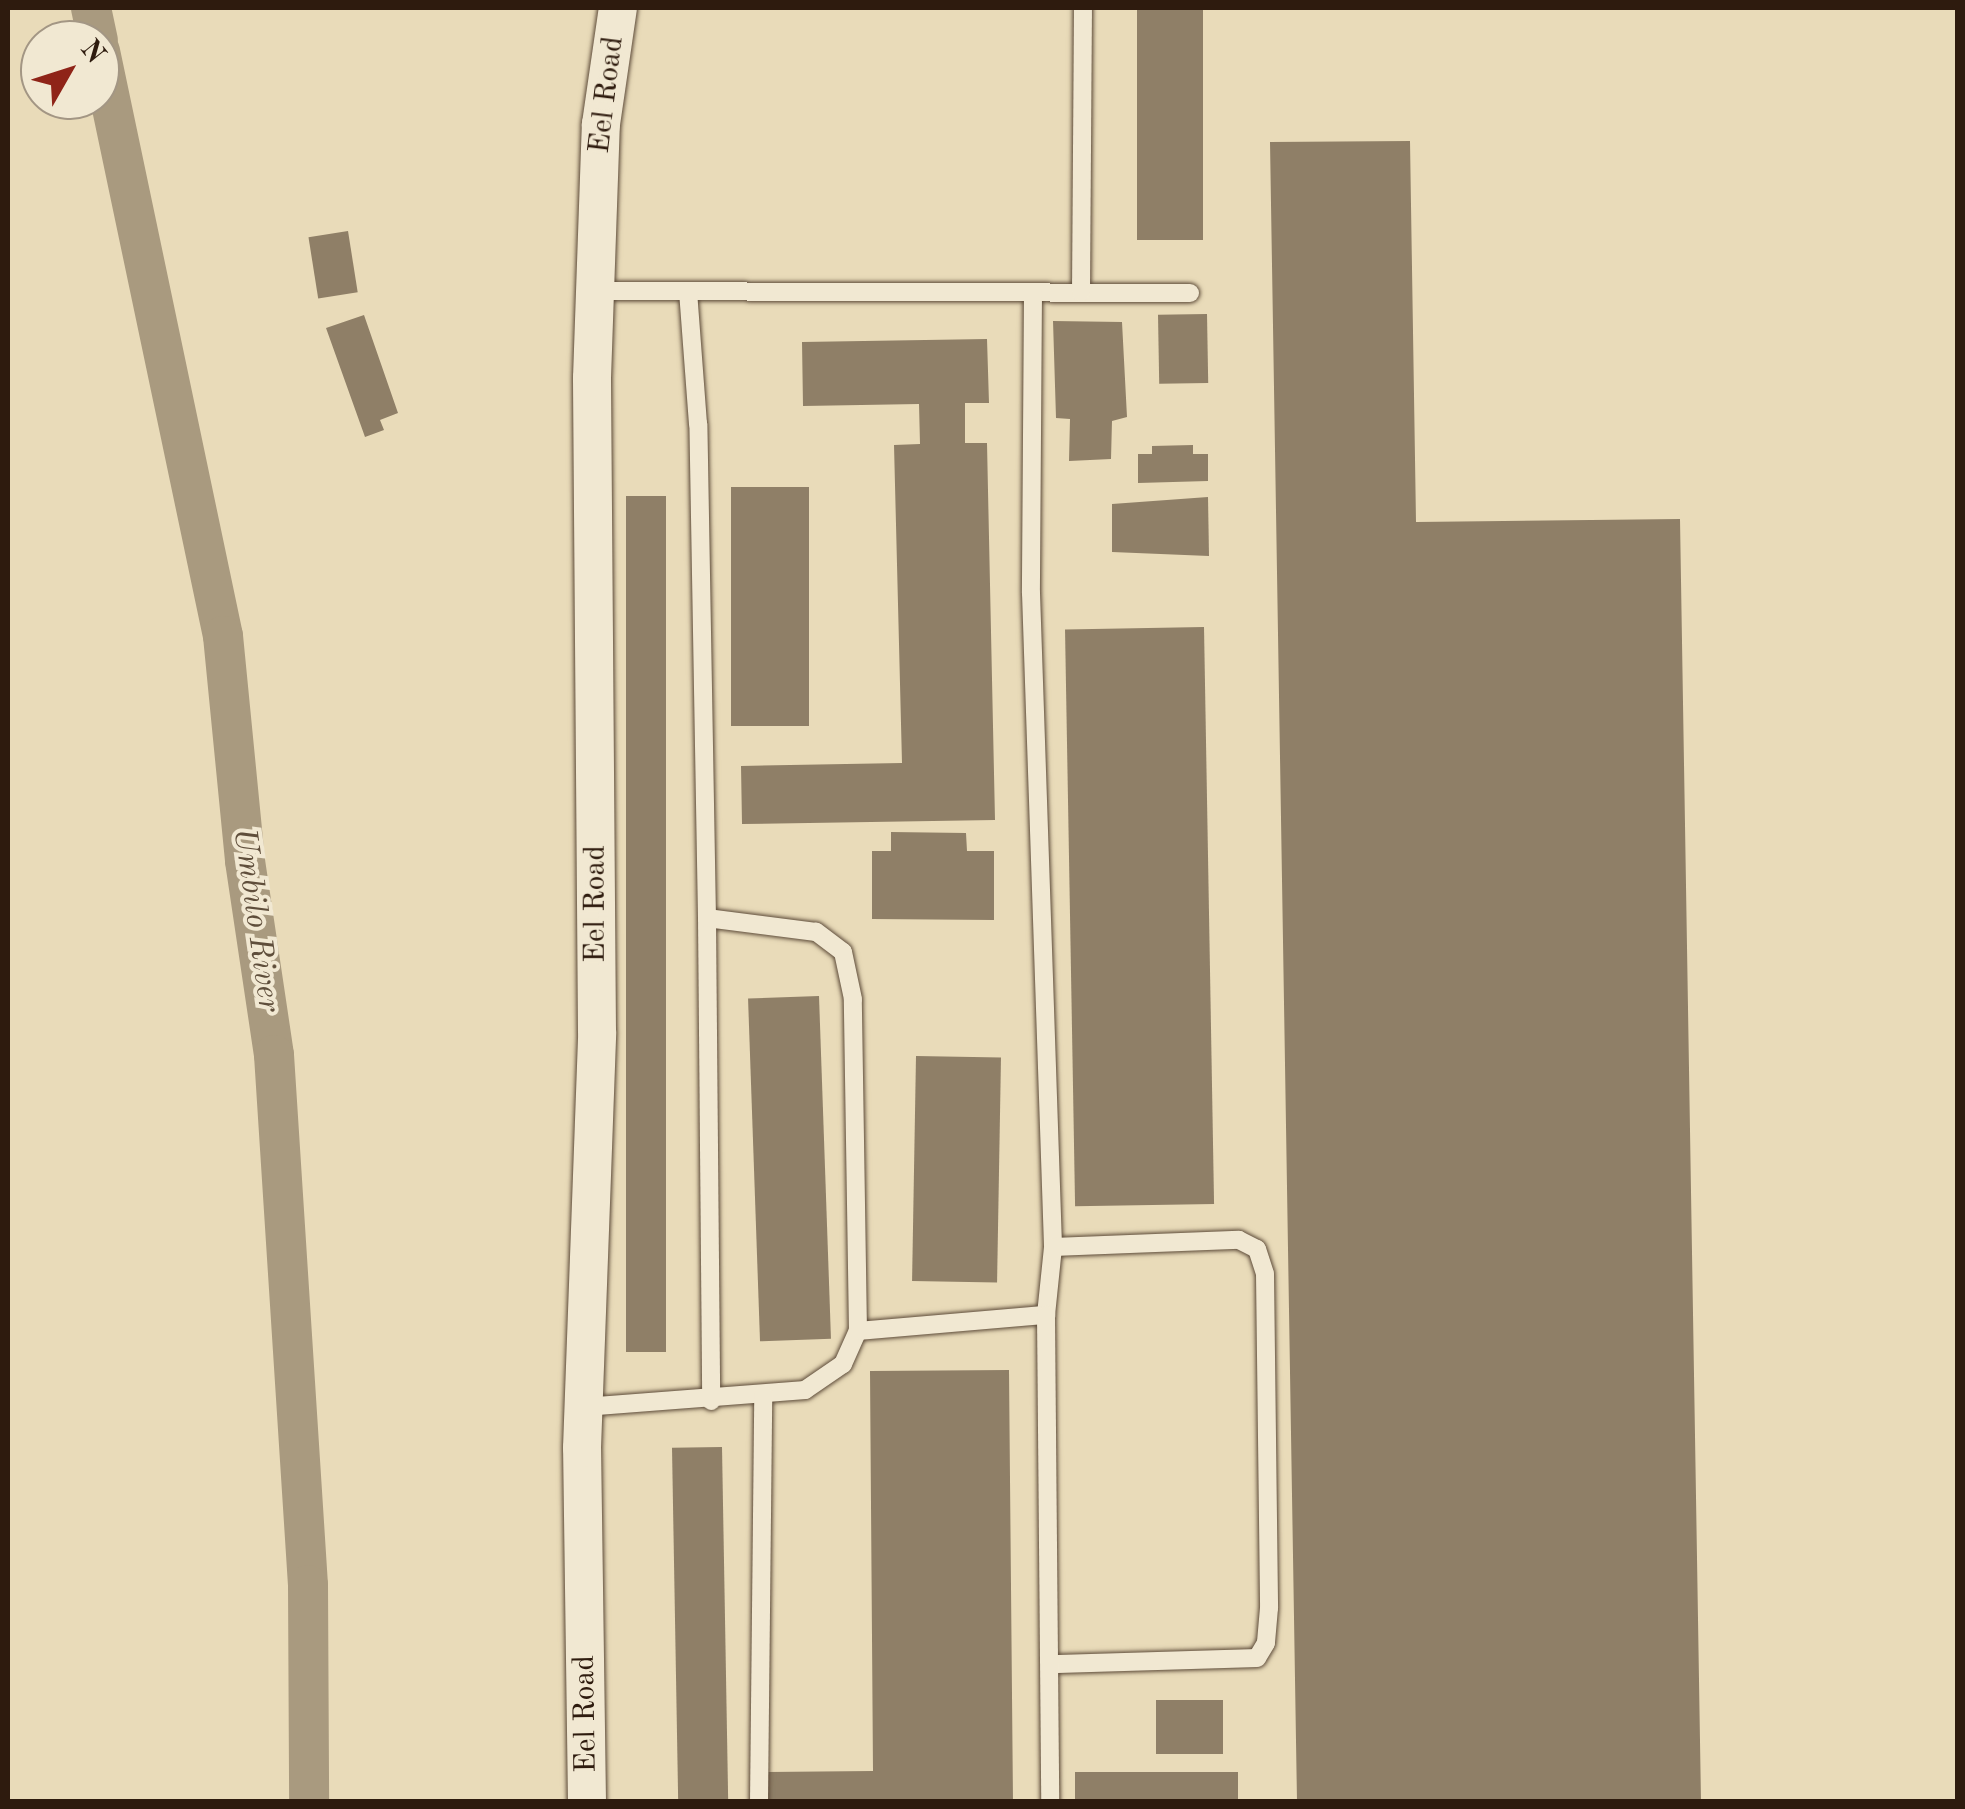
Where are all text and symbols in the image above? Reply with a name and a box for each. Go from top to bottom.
north arrow [20,20,120,120]
street label: Eel Road [582,34,632,156]
text: N [74,35,109,70]
water label: Umbilo River [223,825,287,1015]
street label: Eel Road [578,845,614,963]
street label: Eel Road [567,1655,605,1773]

